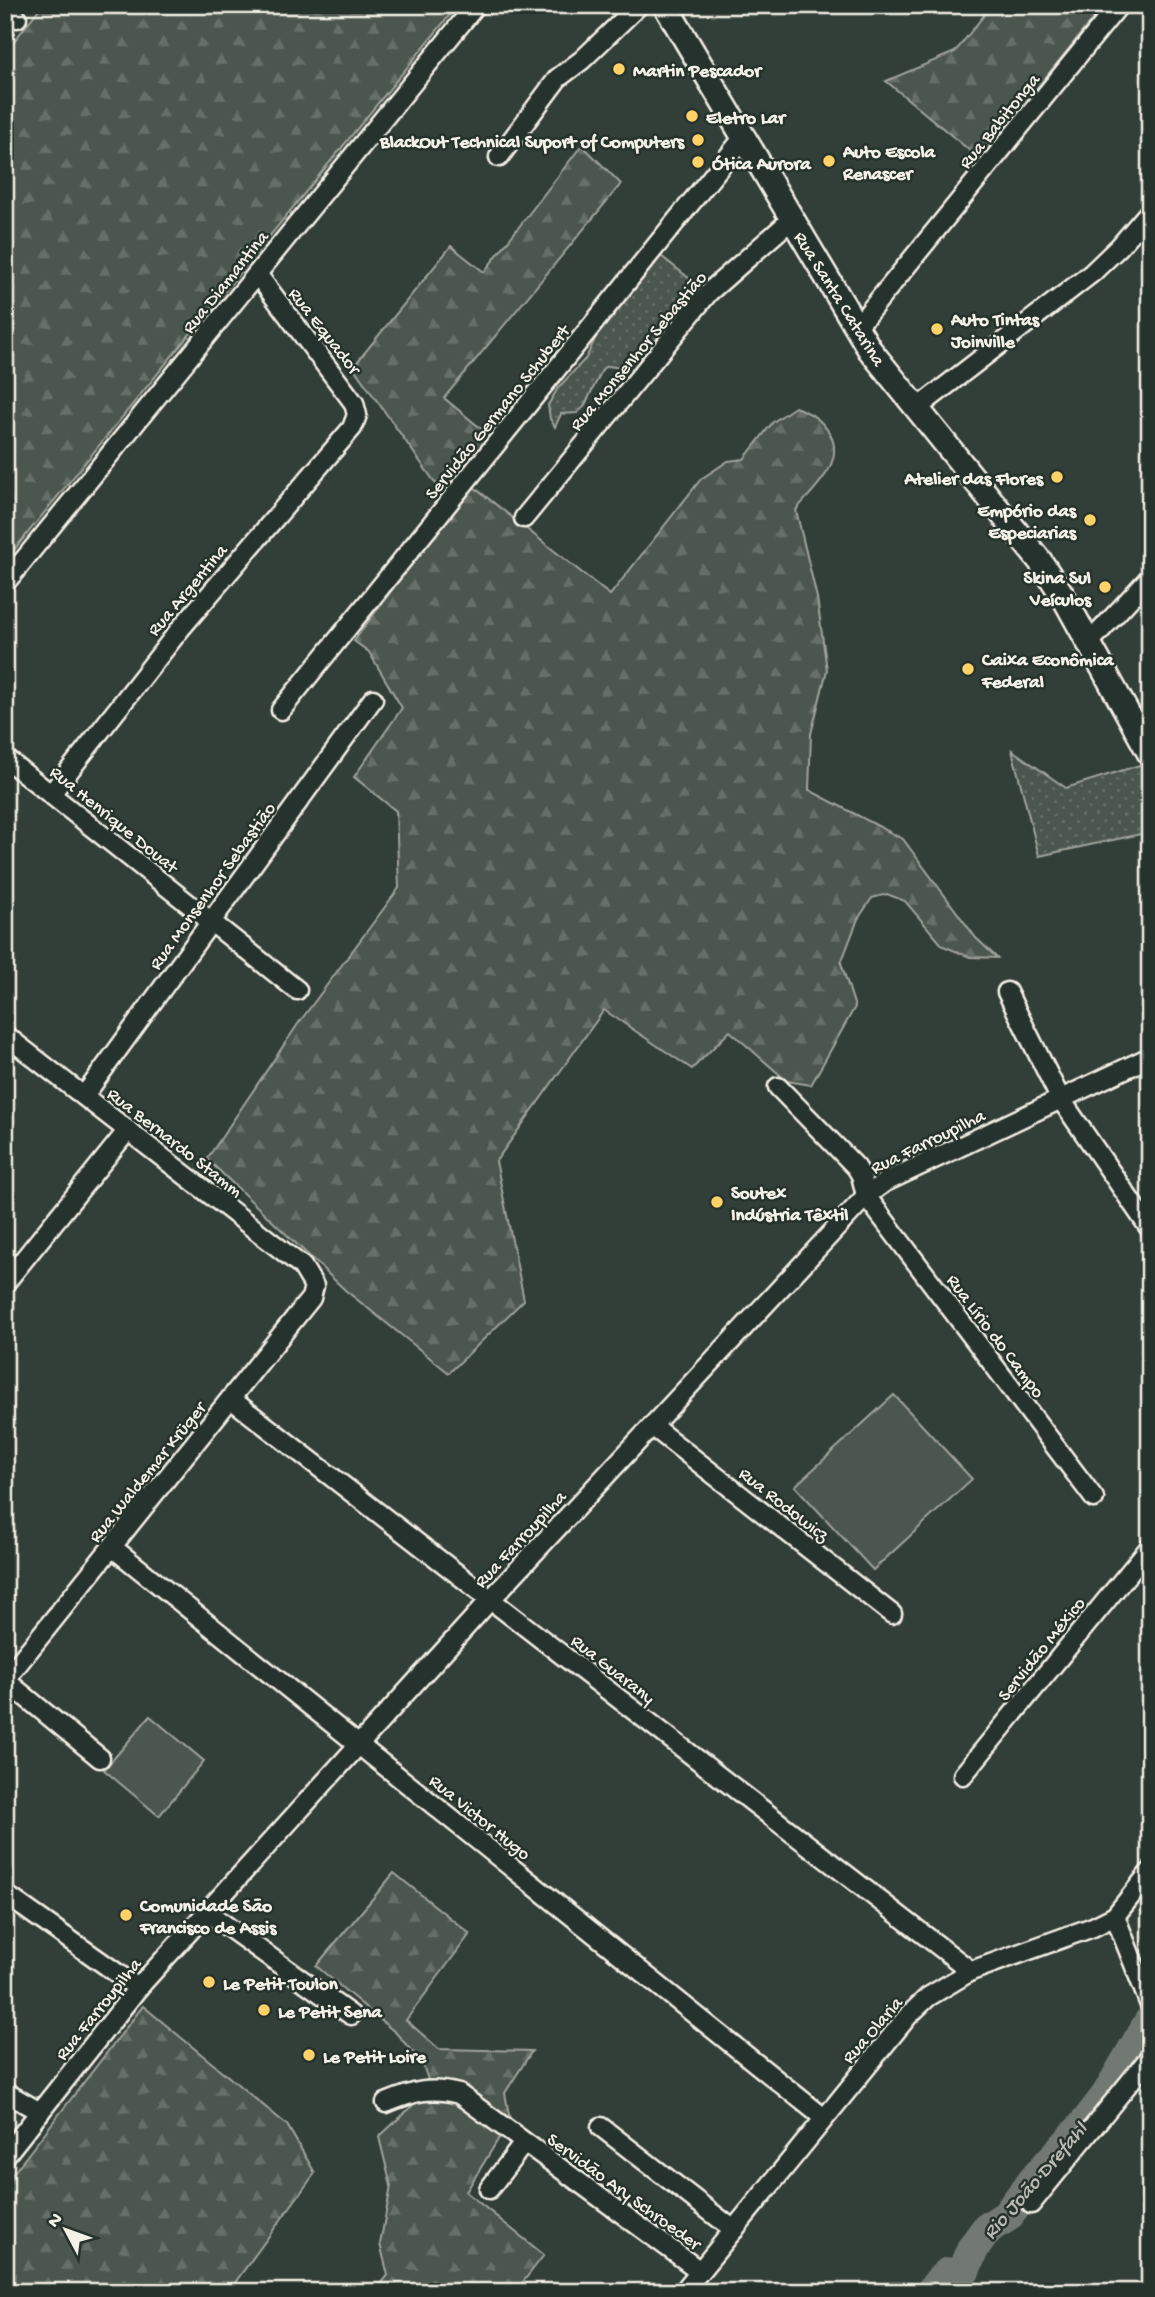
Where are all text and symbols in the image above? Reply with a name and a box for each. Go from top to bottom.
marker: Martin Pescador [611,61,627,77]
place label: Martin Pescador [633,61,763,84]
street label: Rua Babitonga [955,69,1047,175]
marker: Eletro Lar [684,108,700,124]
place label: Eletro Lar [706,108,787,131]
place label: BlackOut Technical Suport of Computers [379,132,685,155]
marker: BlackOut Technical Suport of Computers [690,132,706,148]
place label: Auto Escola Renascer [842,142,937,187]
marker: Auto Escola Renascer [821,153,837,169]
marker: Ótica Aurora [690,154,706,170]
place label: Ótica Aurora [712,154,812,177]
street label: Rua Diamantina [178,226,276,339]
street label: Rua Santa Catarina [787,228,890,373]
street label: Rua Monsenhor Sebastião [566,268,713,437]
street label: Rua Equador [282,284,366,382]
place label: Auto Tintas Joinville [950,310,1040,355]
street label: Servidão Germano Schubert [421,319,578,505]
marker: Auto Tintas Joinville [929,321,945,337]
place label: Atelier das Flores [903,469,1044,492]
marker: Atelier das Flores [1049,469,1065,485]
place label: Empório das Especiarias [978,501,1077,546]
marker: Empório das Especiarias [1082,512,1098,528]
street label: Rua Argentina [144,539,235,642]
place label: Skina Sul Veículos [1024,568,1092,613]
marker: Skina Sul Veículos [1097,579,1113,595]
place label: Caixa Econômica Federal [981,650,1115,695]
marker: Caixa Econômica Federal [960,661,976,677]
street label: Rua Henrique Douat [44,762,183,881]
street label: Rua Monsenhor Sebastião [145,799,282,975]
street label: Rua Bernardo Stamm [101,1084,247,1204]
street label: Rua Farroupilha [867,1105,991,1181]
place label: Soutex Indústria Têxtil [731,1183,848,1228]
marker: Soutex Indústria Têxtil [709,1194,725,1210]
street label: Rua Lírio do Campo [940,1271,1048,1404]
street label: Rua Waldemar Krüger [85,1396,214,1548]
street label: Rua Rodowicz [733,1463,833,1549]
street label: Rua Farroupilha [471,1486,574,1594]
street label: Servidão México [994,1593,1092,1707]
street label: Rua Guarany [565,1631,659,1711]
street label: Rua Victor Hugo [423,1771,534,1867]
place label: Comunidade São Francisco de Assis [139,1896,277,1941]
marker: Comunidade São Francisco de Assis [118,1907,134,1923]
street label: Rua Farroupilha [51,1953,149,2066]
marker: Le Petit Toulon [201,1974,217,1990]
place label: Le Petit Toulon [223,1974,339,1997]
street label: Rua Olaria [838,1992,910,2070]
marker: Le Petit Sena [256,2002,272,2018]
place label: Le Petit Sena [278,2002,383,2025]
marker: Le Petit Loire [301,2047,317,2063]
place label: Le Petit Loire [323,2047,427,2070]
water label: Rio João Drefahl [979,2118,1095,2246]
street label: Servidão Ary Schroeder [541,2129,706,2258]
north arrow [32,2196,102,2266]
text: N [43,2209,69,2233]

